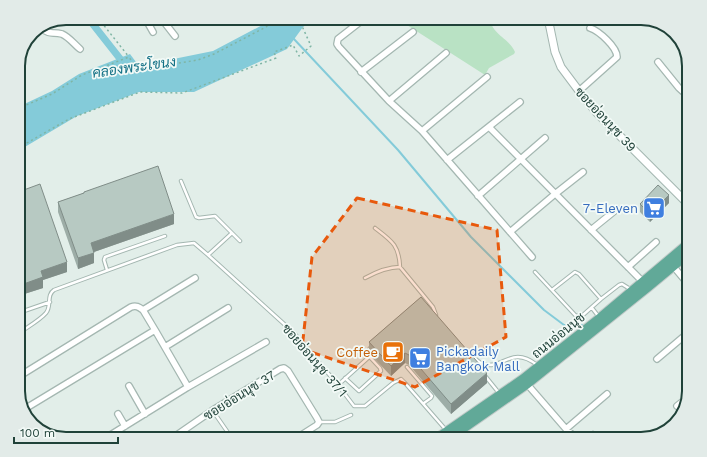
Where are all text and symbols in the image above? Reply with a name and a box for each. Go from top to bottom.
water label: คลองพระโขนง [91,53,177,81]
street label: ซอยอ่อนนุช 39 [570,84,639,156]
supermarket icon: 7-Eleven [641,195,667,221]
place label: 7-Eleven [583,201,638,216]
street label: ถนนอ่อนนุช [529,309,589,363]
street label: ซอยอ่อนนุช 37/1 [277,321,350,401]
cafe icon: Coffee [380,339,406,365]
place label: Pickadaily Bangkok Mall [436,344,520,374]
place label: Coffee [336,345,378,360]
supermarket icon: Pickadaily Bangkok Mall [407,345,433,371]
street label: ซอยอ่อนนุช 37 [201,367,279,425]
scale bar [14,419,118,445]
text: 100 m [20,426,55,440]

